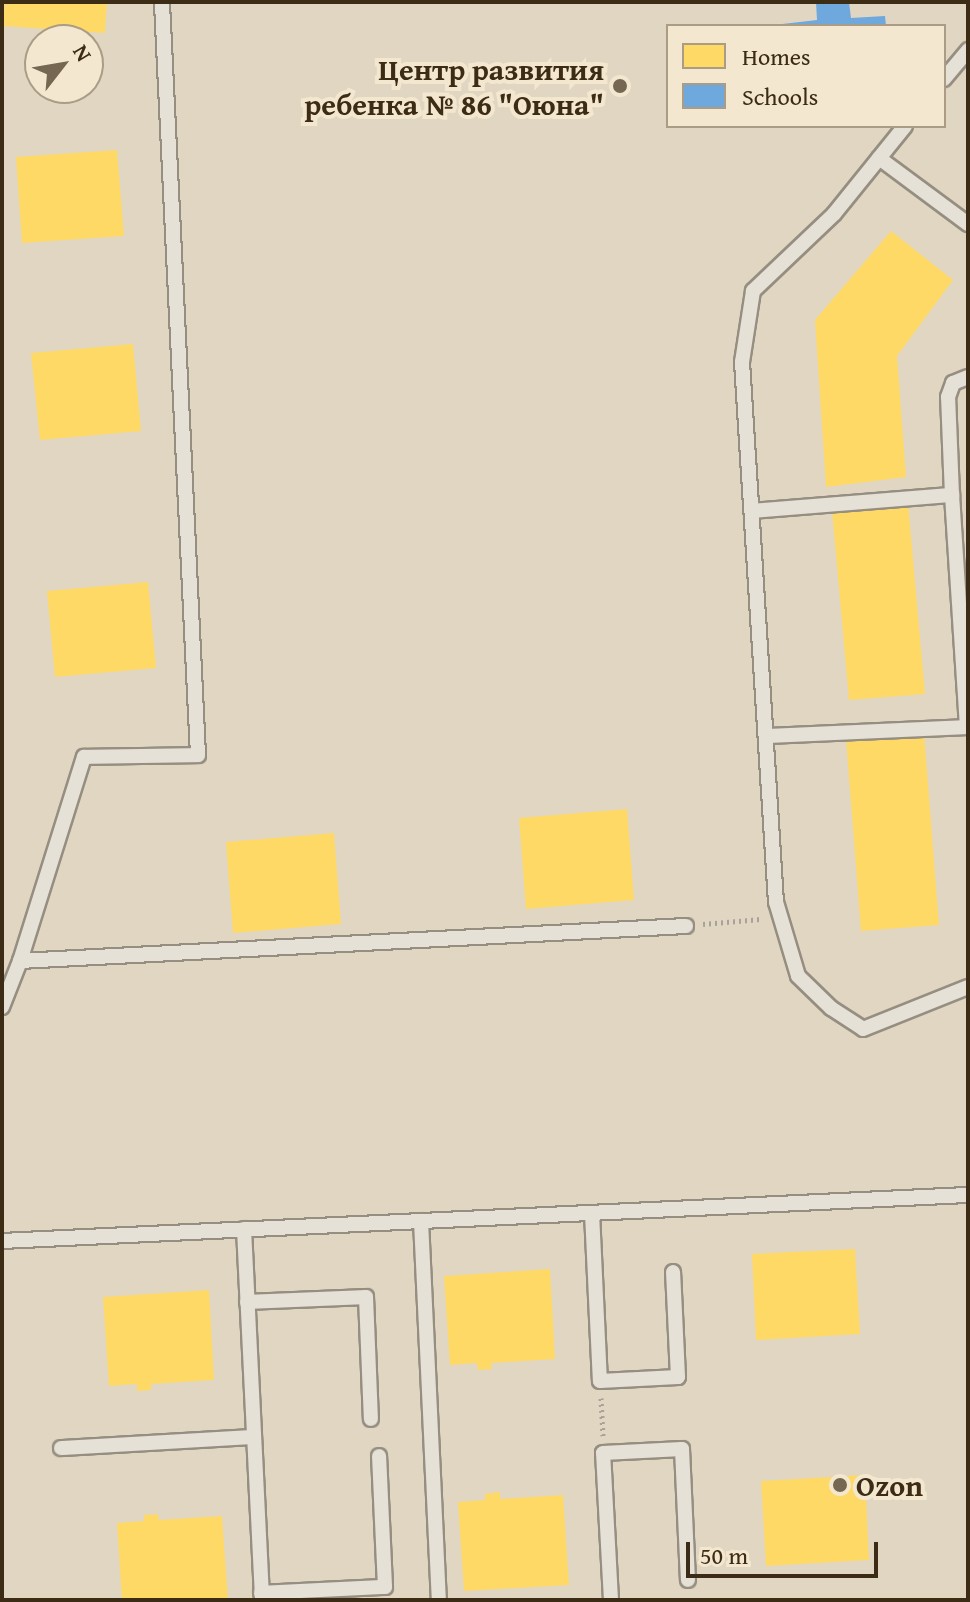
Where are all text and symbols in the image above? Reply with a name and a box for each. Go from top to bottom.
north arrow [24,24,104,104]
legend [666,24,946,128]
text: N [65,38,100,67]
text: Homes [742,39,811,74]
place label: Центр развития ребенка № 86 "Оюна" [304,51,604,122]
marker: Центр развития ребенка № 86 "Оюна" [611,77,629,95]
text: Schools [742,79,818,114]
place label: Ozon [856,1467,923,1503]
marker: Ozon [831,1476,849,1494]
scale bar [690,1526,882,1576]
text: 50 m [700,1538,748,1573]

